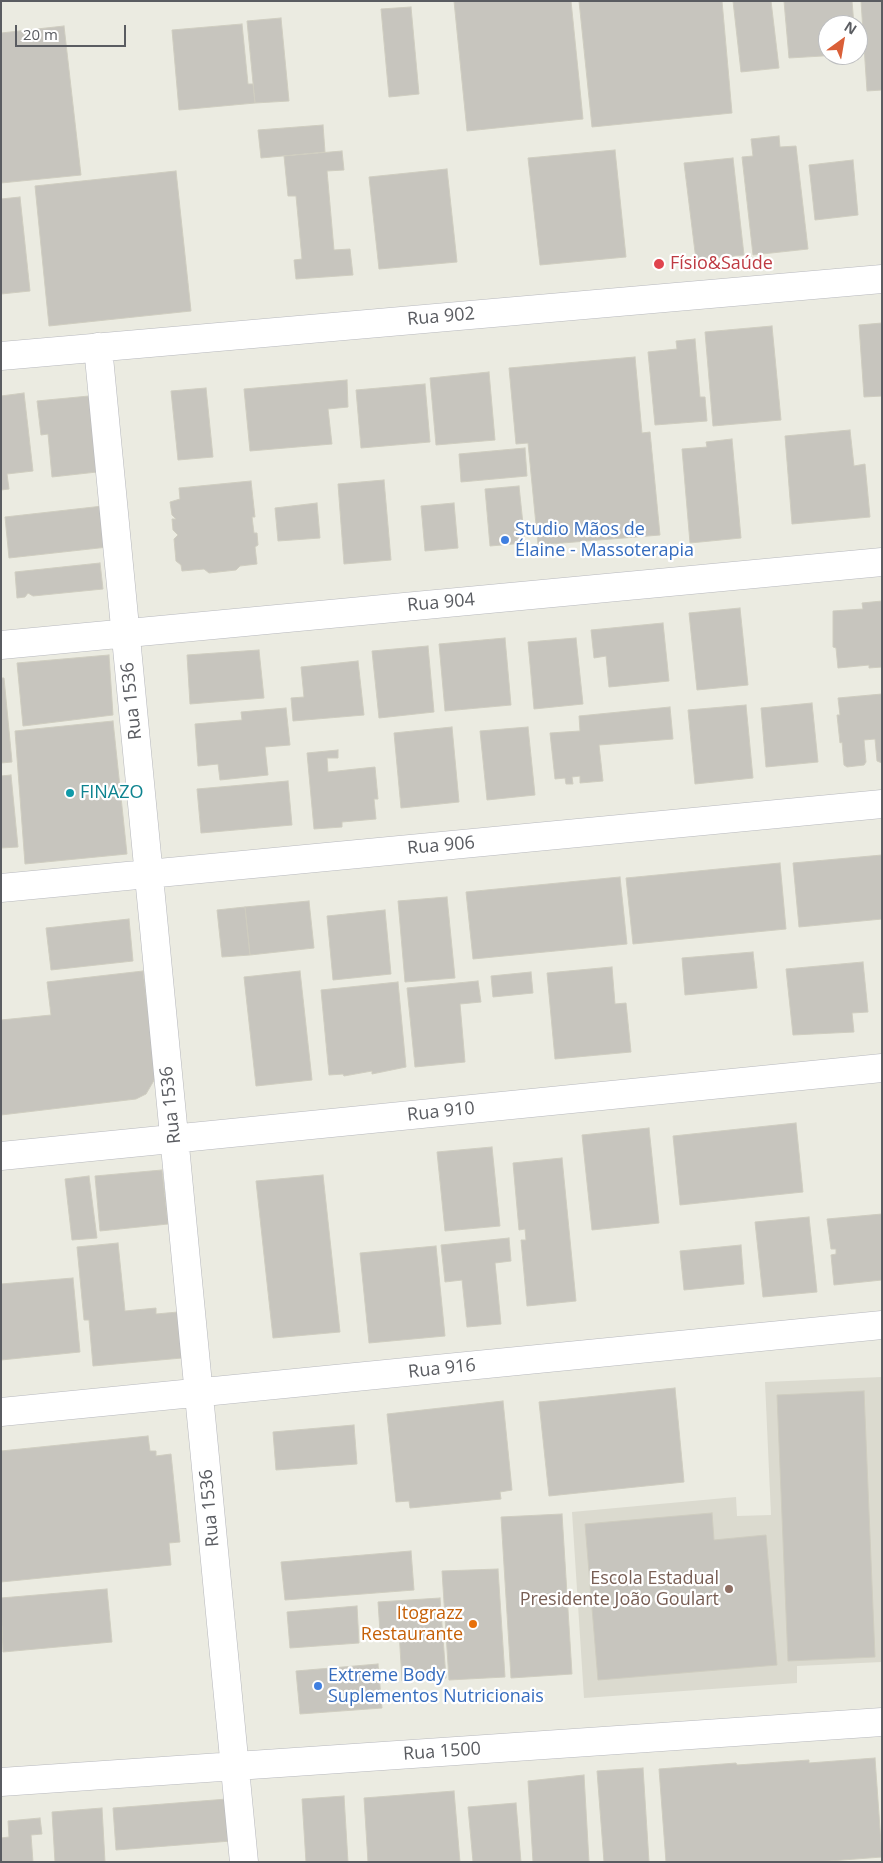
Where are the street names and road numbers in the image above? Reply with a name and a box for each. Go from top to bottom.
street label: Rua 902 [406,303,476,331]
street label: Rua 904 [406,589,476,617]
street label: Rua 1536 [117,661,147,741]
street label: Rua 906 [406,832,476,860]
street label: Rua 1536 [156,1065,186,1145]
street label: Rua 910 [406,1098,476,1126]
street label: Rua 916 [407,1355,477,1383]
street label: Rua 1536 [196,1468,224,1548]
street label: Rua 1500 [402,1739,482,1765]

